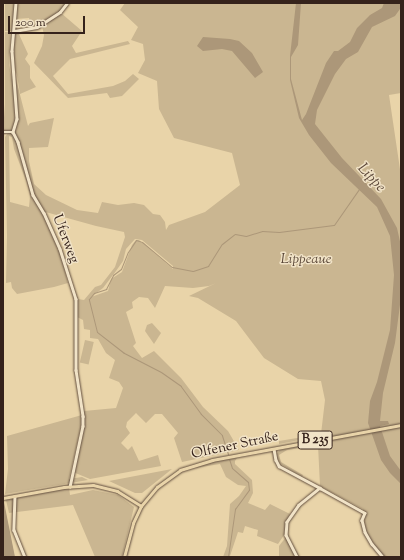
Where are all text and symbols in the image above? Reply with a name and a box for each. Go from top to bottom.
scale bar [10,8,87,34]
text: 200 m [15,14,46,32]
water label: Lippe [353,160,389,196]
street label: Uferweg [48,212,82,266]
park label: Lippeaue [281,252,331,268]
street label: Olfener Straße [190,429,280,463]
road number: B 235 [297,429,333,451]

